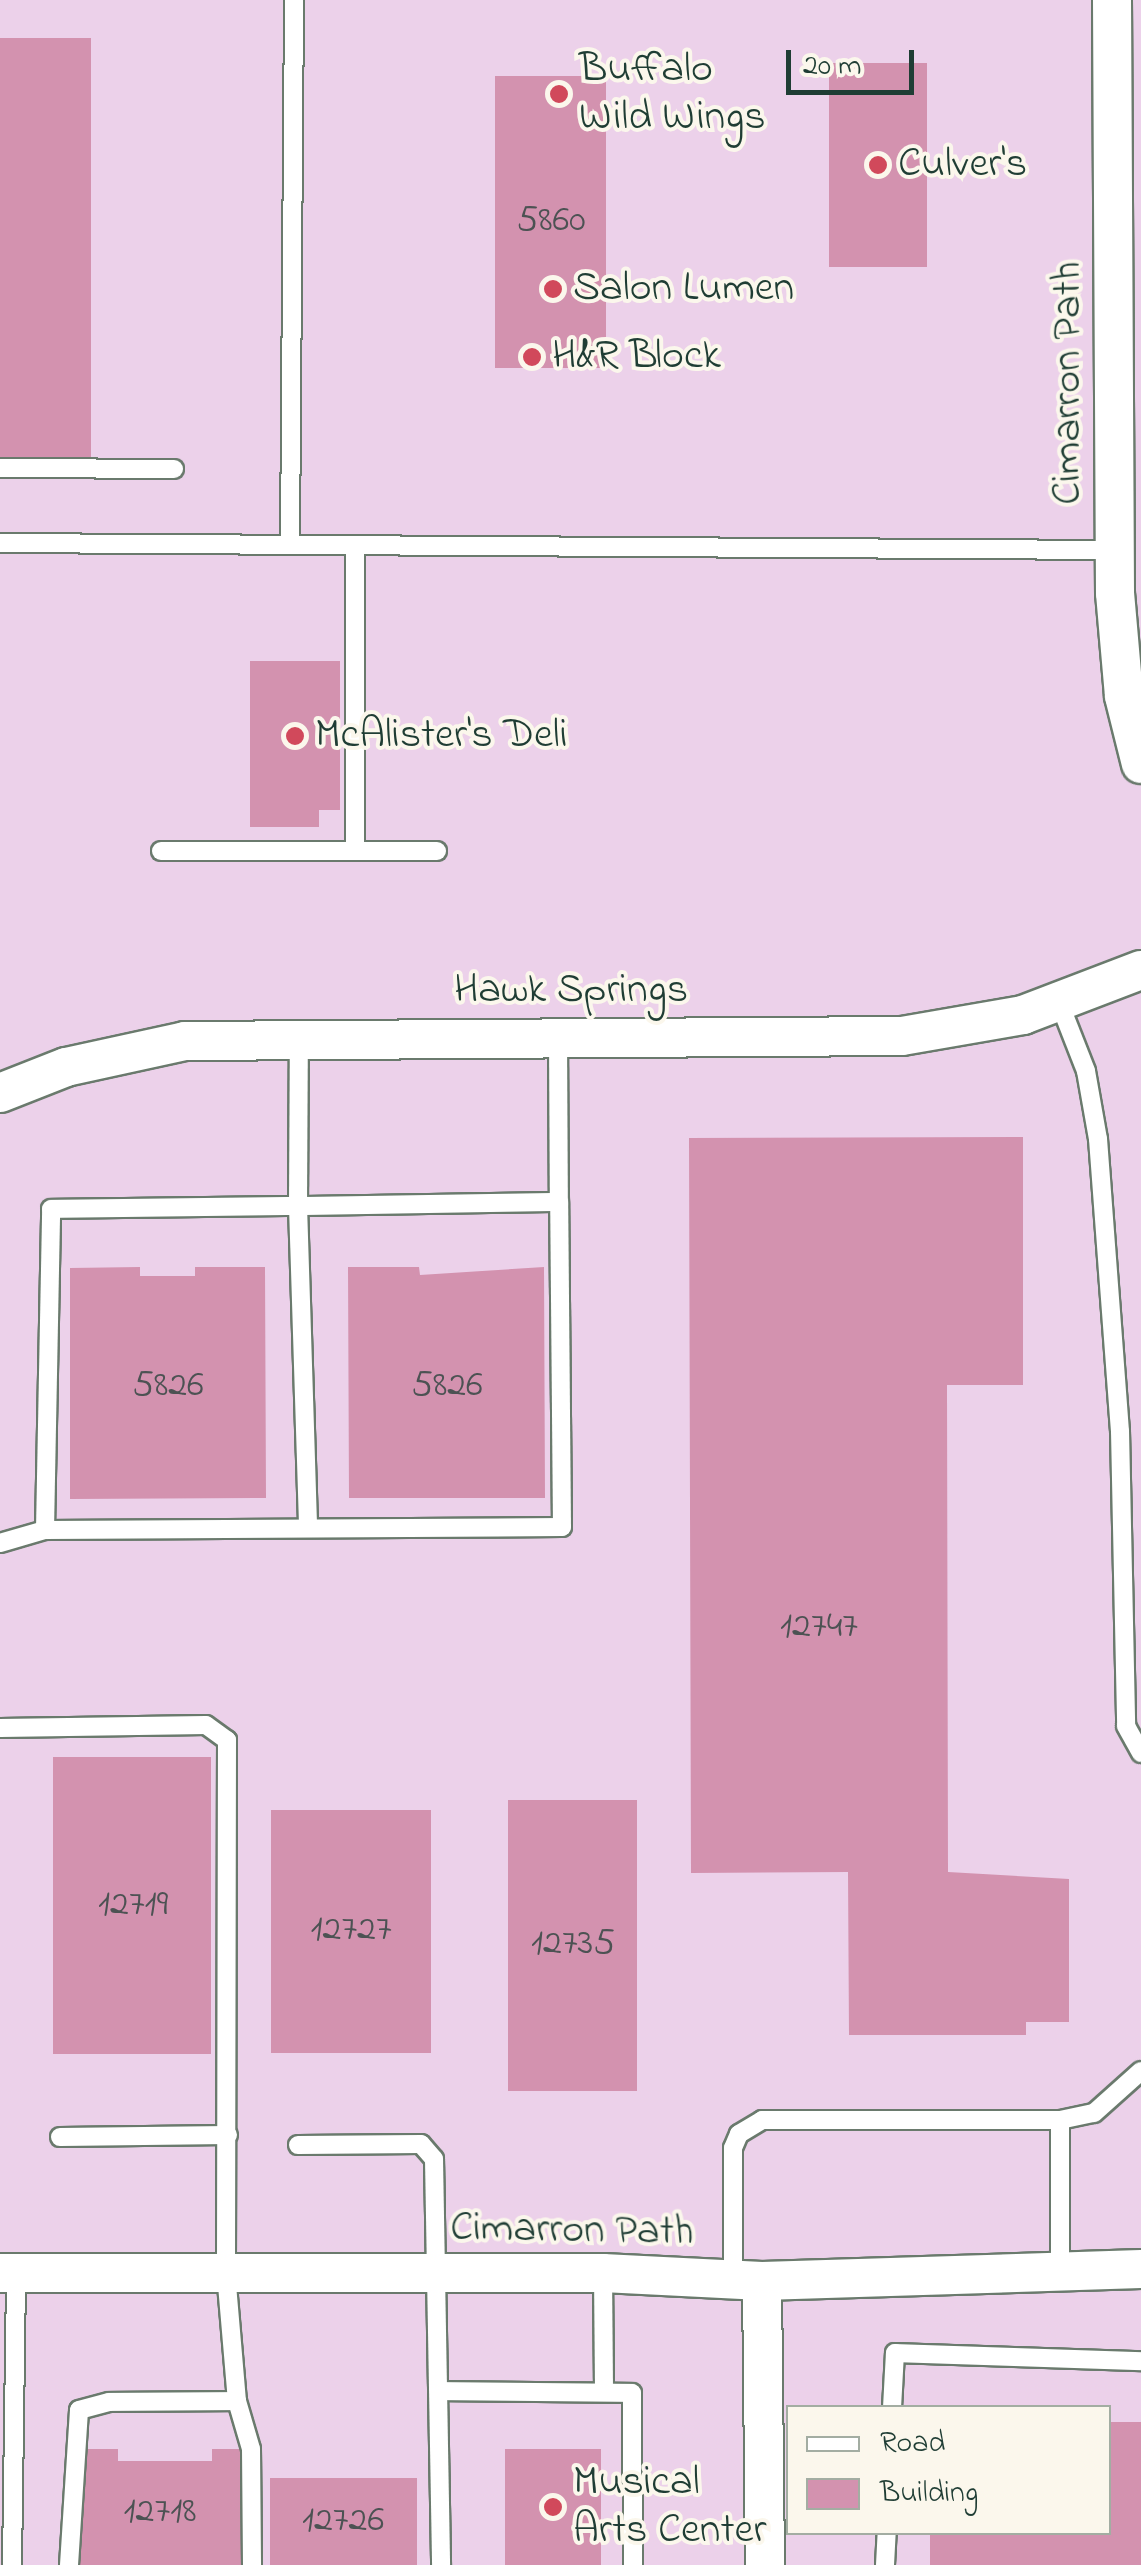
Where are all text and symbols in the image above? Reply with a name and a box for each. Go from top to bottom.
scale bar [791,30,918,92]
place label: Buffalo Wild Wings [579,45,766,144]
text: 20 m [803,45,862,89]
marker: Buffalo Wild Wings [548,83,570,105]
place label: Culver's [898,140,1027,190]
marker: Culver's [867,154,889,176]
house number: 5860 [516,199,586,245]
street label: Cimarron Path [1044,261,1094,505]
place label: Salon Lumen [573,264,794,314]
marker: Salon Lumen [542,278,564,300]
place label: H&R Block [552,332,721,382]
marker: H&R Block [521,346,543,368]
place label: McAlister's Deli [315,711,567,761]
marker: McAlister's Deli [284,725,306,747]
street label: Hawk Springs [454,966,688,1016]
house number: 5826 [132,1364,204,1410]
house number: 5826 [411,1364,483,1410]
house number: 12747 [780,1605,858,1651]
house number: 12719 [98,1883,168,1929]
house number: 12727 [310,1908,392,1954]
house number: 12735 [531,1922,615,1968]
street label: Cimarron Path [450,2204,694,2258]
legend [786,2405,1111,2535]
text: Road [880,2422,945,2466]
place label: Musical Arts Center [573,2458,766,2556]
text: Building [880,2472,978,2516]
house number: 12718 [124,2490,196,2536]
marker: Musical Arts Center [542,2496,564,2518]
house number: 12726 [302,2499,384,2545]

